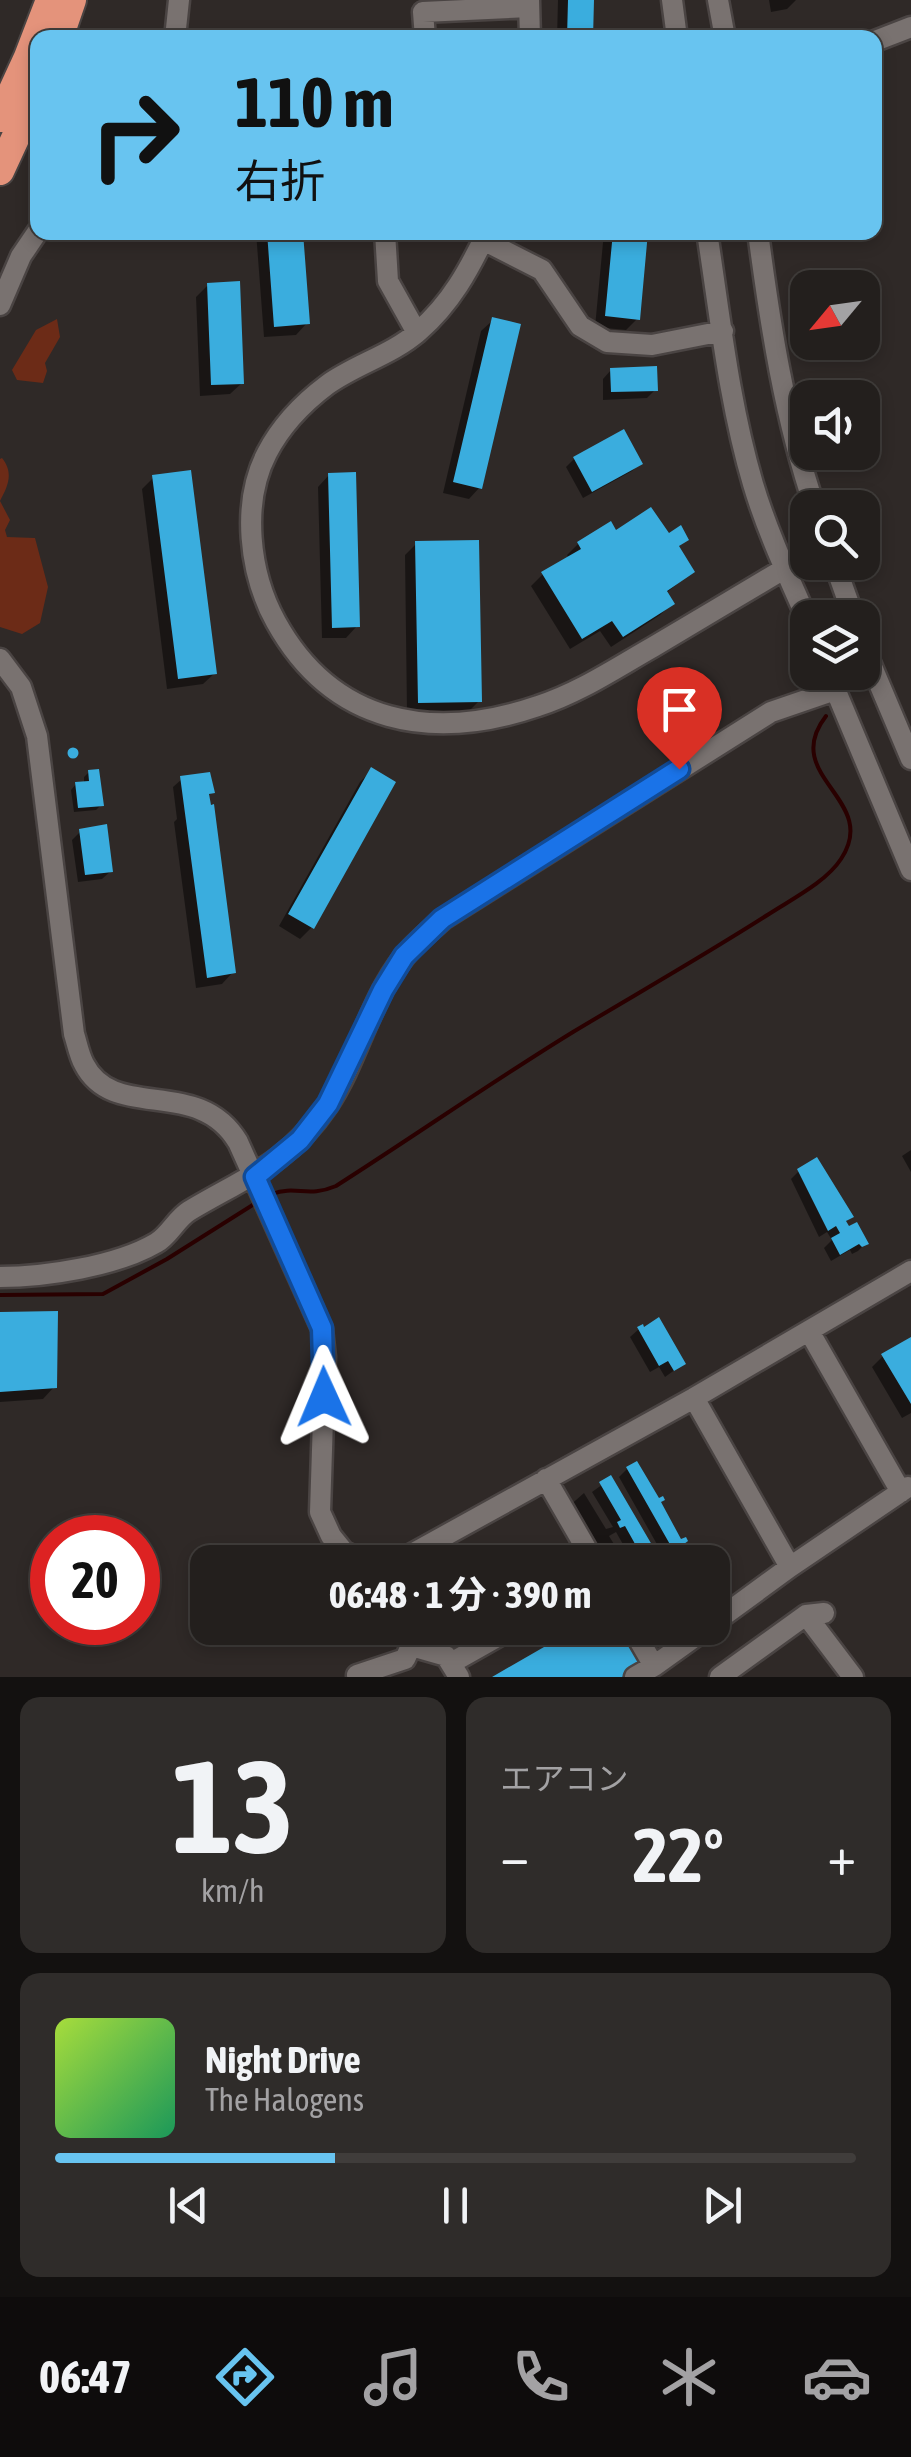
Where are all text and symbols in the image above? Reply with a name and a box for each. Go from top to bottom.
text: 110 m [235,62,394,142]
icon: right [70,70,200,200]
text: 右折 [235,155,325,207]
north arrow [790,270,880,360]
map controls [790,270,880,690]
button: sound [790,380,880,470]
button: search [790,490,880,580]
button: layers [790,600,880,690]
pin [637,667,722,770]
icon: arrive [652,682,707,737]
position arrow [272,1345,376,1449]
speed limit sign: 20 [30,1515,160,1645]
text: 06:48 · 1 分 · 390 m [329,1573,591,1616]
text: 13 [172,1732,294,1881]
text: エアコン [501,1760,629,1797]
text: 22° [633,1812,724,1898]
text: − [501,1824,529,1887]
text: + [827,1824,856,1887]
text: km/h [201,1872,264,1909]
text: Night Drive [205,2038,361,2081]
text: The Halogens [205,2081,364,2118]
icon: previous [161,2178,216,2233]
icon: pause [428,2178,483,2233]
icon: next [695,2178,750,2233]
icon: directions [210,2342,280,2412]
icon: music [358,2342,428,2412]
icon: phone [506,2342,576,2412]
icon: climate [654,2342,724,2412]
icon: car [802,2342,872,2412]
text: 06:47 [39,2351,132,2403]

